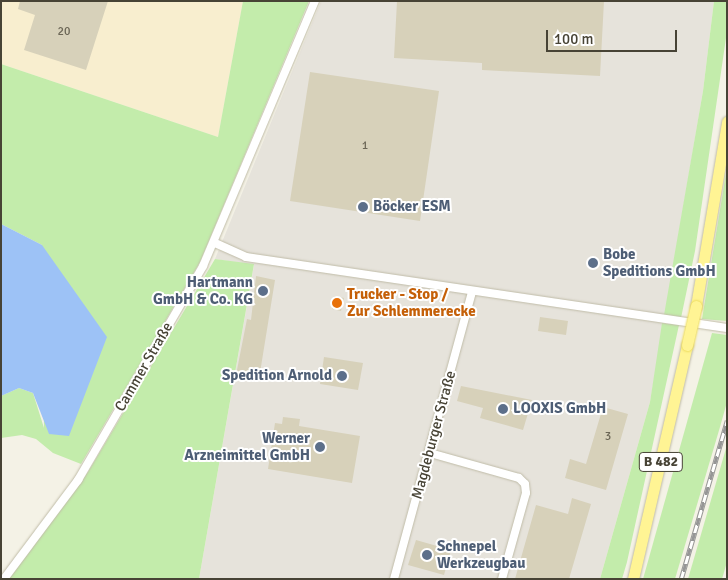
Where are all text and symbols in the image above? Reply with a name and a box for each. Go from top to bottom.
scale bar [548,20,679,52]
house number: 20 [58,25,70,39]
text: 100 m [554,30,594,48]
house number: 1 [362,139,368,153]
place label: Böcker ESM [373,198,451,216]
marker: Böcker ESM [357,201,369,213]
place label: Bobe Speditions GmbH [603,245,716,280]
marker: Bobe Speditions GmbH [587,257,599,269]
place label: Hartmann GmbH & Co. KG [153,273,253,308]
marker: Hartmann GmbH & Co. KG [257,285,269,297]
place label: Trucker - Stop / Zur Schlemmerecke [347,285,476,320]
marker: Trucker - Stop / Zur Schlemmerecke [331,297,343,309]
street label: Cammer Straße [111,319,177,415]
place label: Spedition Arnold [222,367,332,385]
street label: Magdeburger Straße [408,369,460,501]
marker: Spedition Arnold [336,370,348,382]
place label: LOOXIS GmbH [513,400,606,418]
marker: LOOXIS GmbH [497,403,509,415]
place label: Werner Arzneimittel GmbH [184,429,310,464]
house number: 3 [605,430,611,444]
marker: Werner Arzneimittel GmbH [314,441,326,453]
road number: B 482 [638,451,684,474]
place label: Schnepel Werkzeugbau [437,537,526,572]
marker: Schnepel Werkzeugbau [421,549,433,561]

